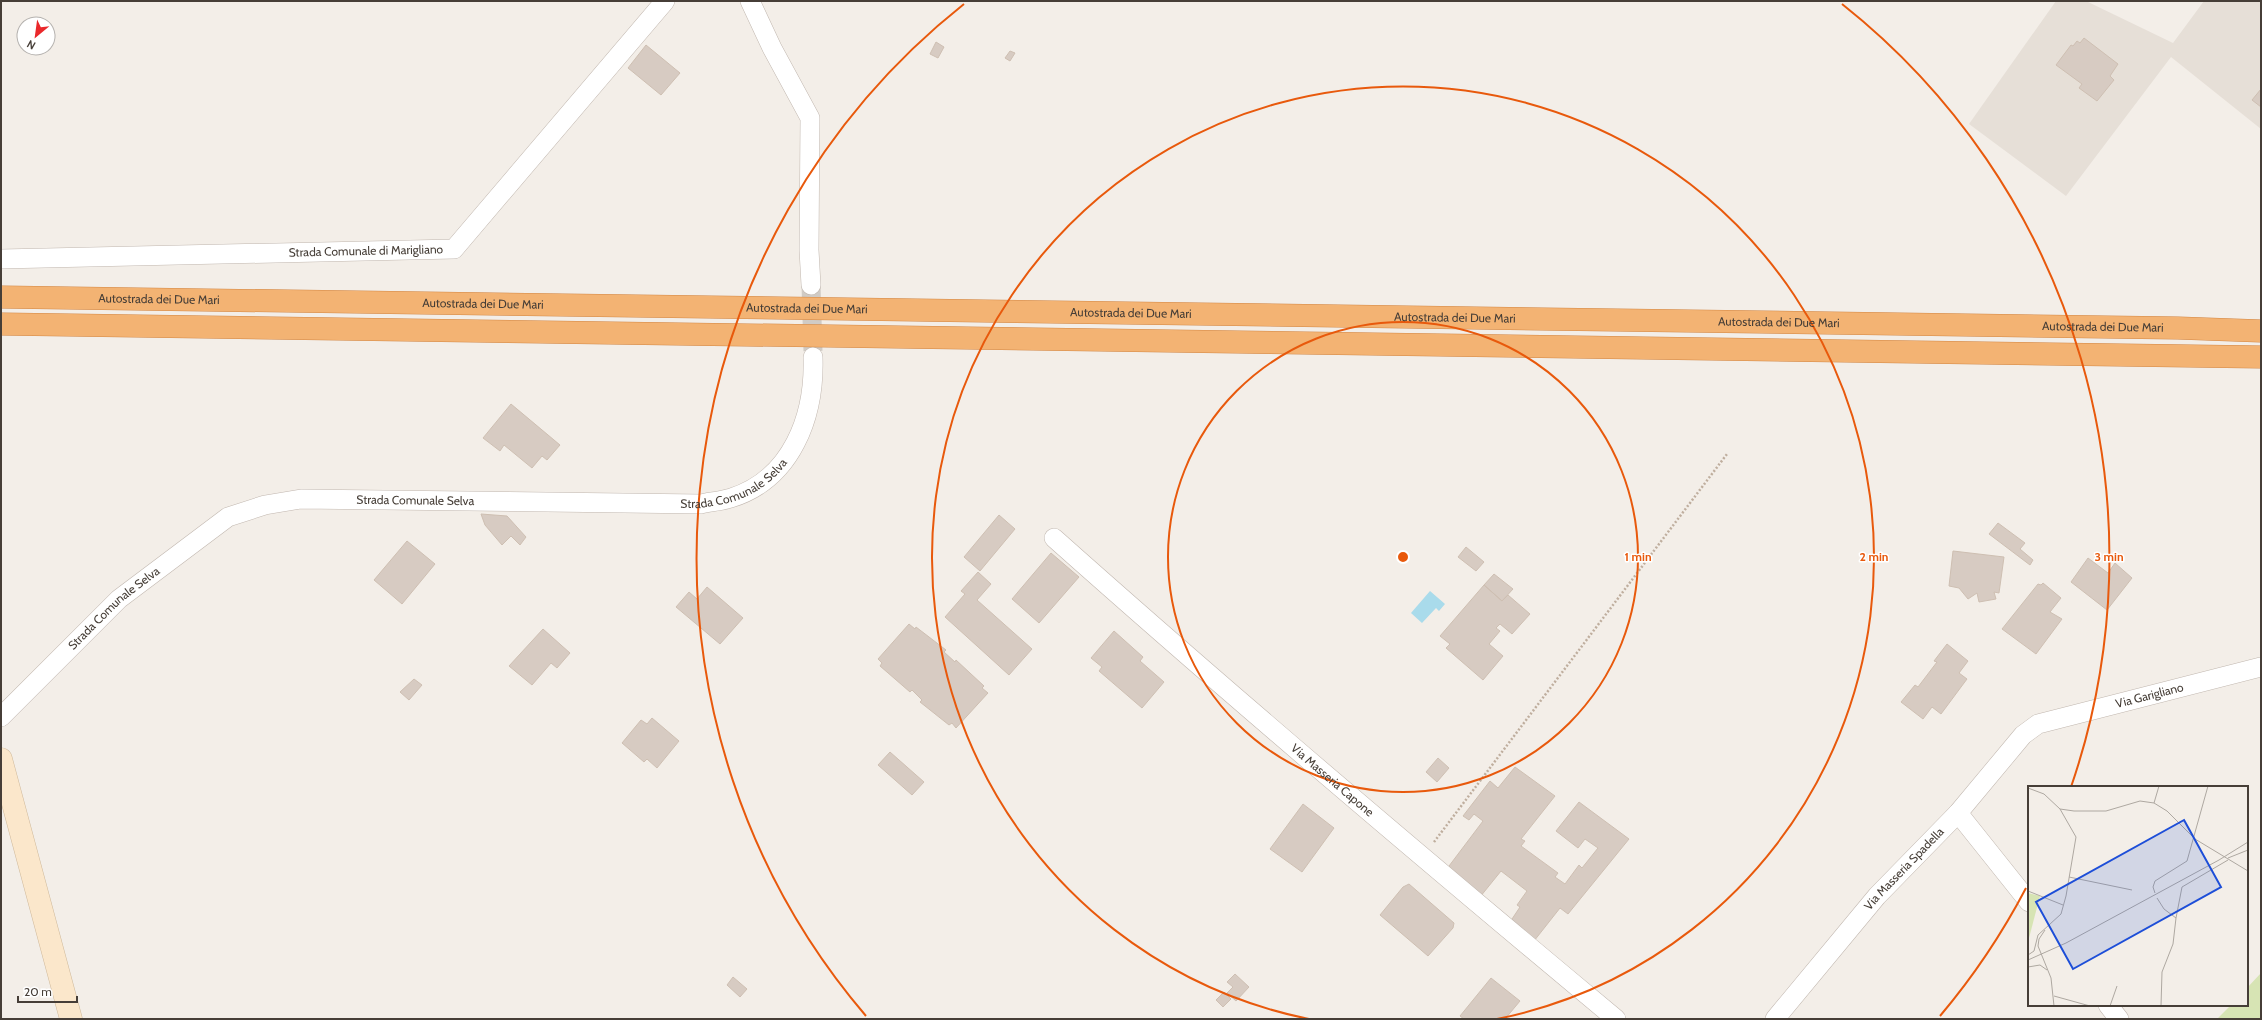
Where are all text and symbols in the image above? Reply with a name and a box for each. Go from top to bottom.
north arrow [16,16,56,56]
text: N [24,37,38,53]
street label: Strada Comunale di Marigliano [289,241,444,260]
street label: Autostrada dei Due Mari [98,290,220,307]
street label: Autostrada dei Due Mari [422,295,544,312]
street label: Autostrada dei Due Mari [746,300,868,316]
street label: Autostrada dei Due Mari [1070,304,1192,321]
street label: Autostrada dei Due Mari [1394,309,1516,326]
street label: Autostrada dei Due Mari [1718,313,1840,330]
street label: Autostrada dei Due Mari [2042,318,2164,335]
street label: Strada Comunale Selva [680,455,790,511]
street label: Strada Comunale Selva [356,492,475,508]
text: 1 min [1624,549,1652,564]
text: 2 min [1860,549,1888,564]
text: 3 min [2094,549,2124,564]
centre of rings [1396,550,1410,564]
street label: Strada Comunale Selva [65,563,163,653]
street label: Via Garigliano [2114,679,2185,711]
street label: Via Masseria Capone [1288,740,1377,820]
inset map [2028,786,2248,1006]
street label: Via Masseria Spadella [1860,824,1947,913]
scale bar [18,978,77,1004]
text: 20 m [24,984,52,999]

